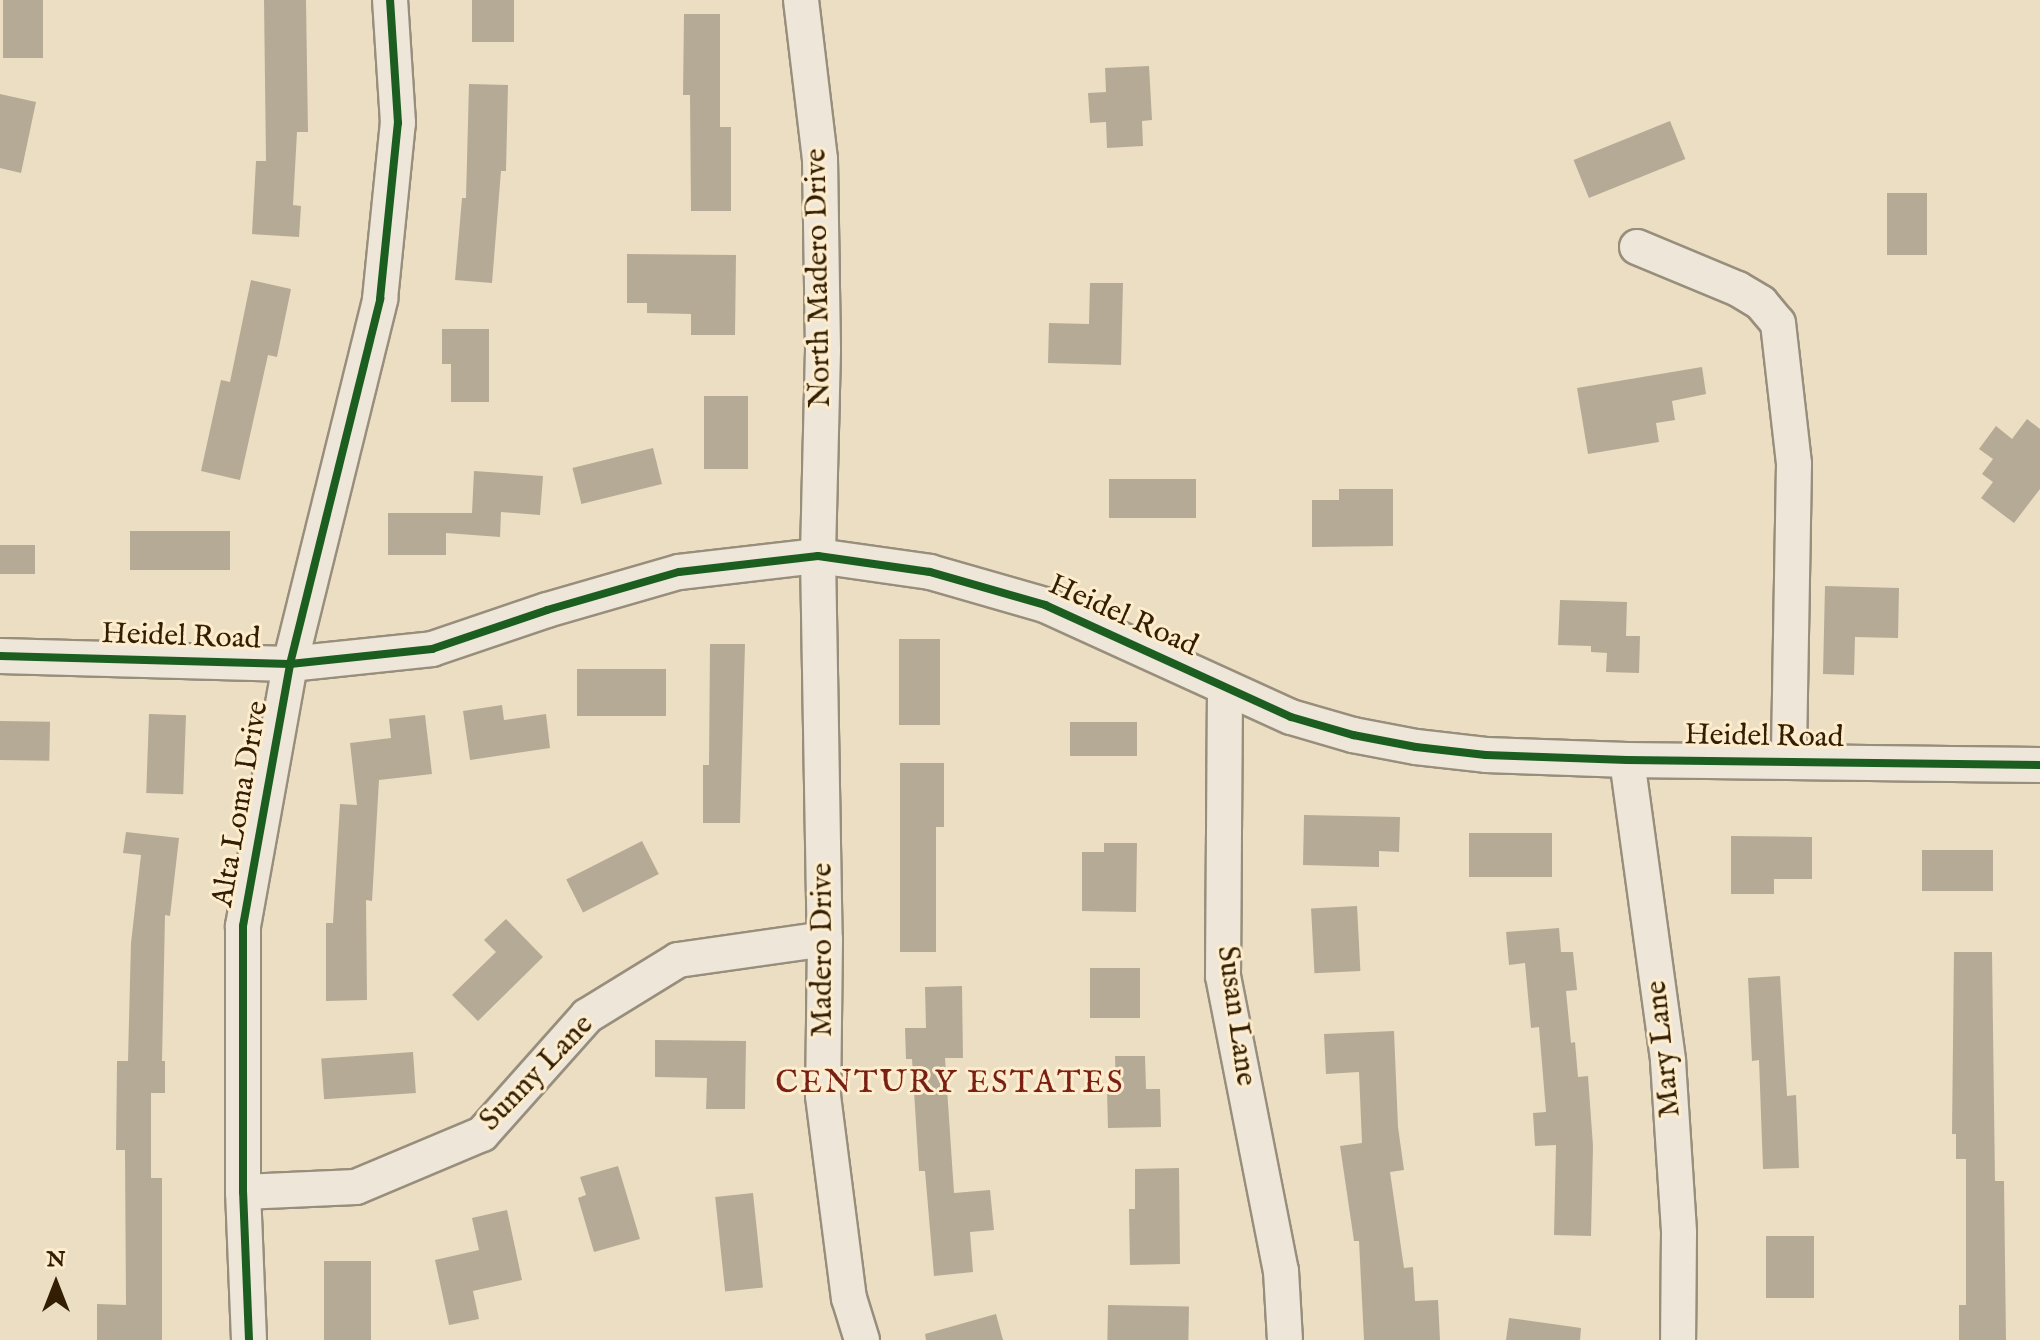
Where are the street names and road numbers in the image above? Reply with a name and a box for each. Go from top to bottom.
street label: North Madero Drive [799,148,839,408]
street label: Heidel Road [1043,567,1203,665]
street label: Heidel Road [101,616,261,658]
street label: Alta Loma Drive [205,698,277,910]
street label: Heidel Road [1684,718,1844,756]
street label: Madero Drive [805,863,841,1037]
street label: Susan Lane [1208,944,1264,1088]
street label: Mary Lane [1639,979,1689,1119]
street label: Sunny Lane [473,1007,601,1139]

